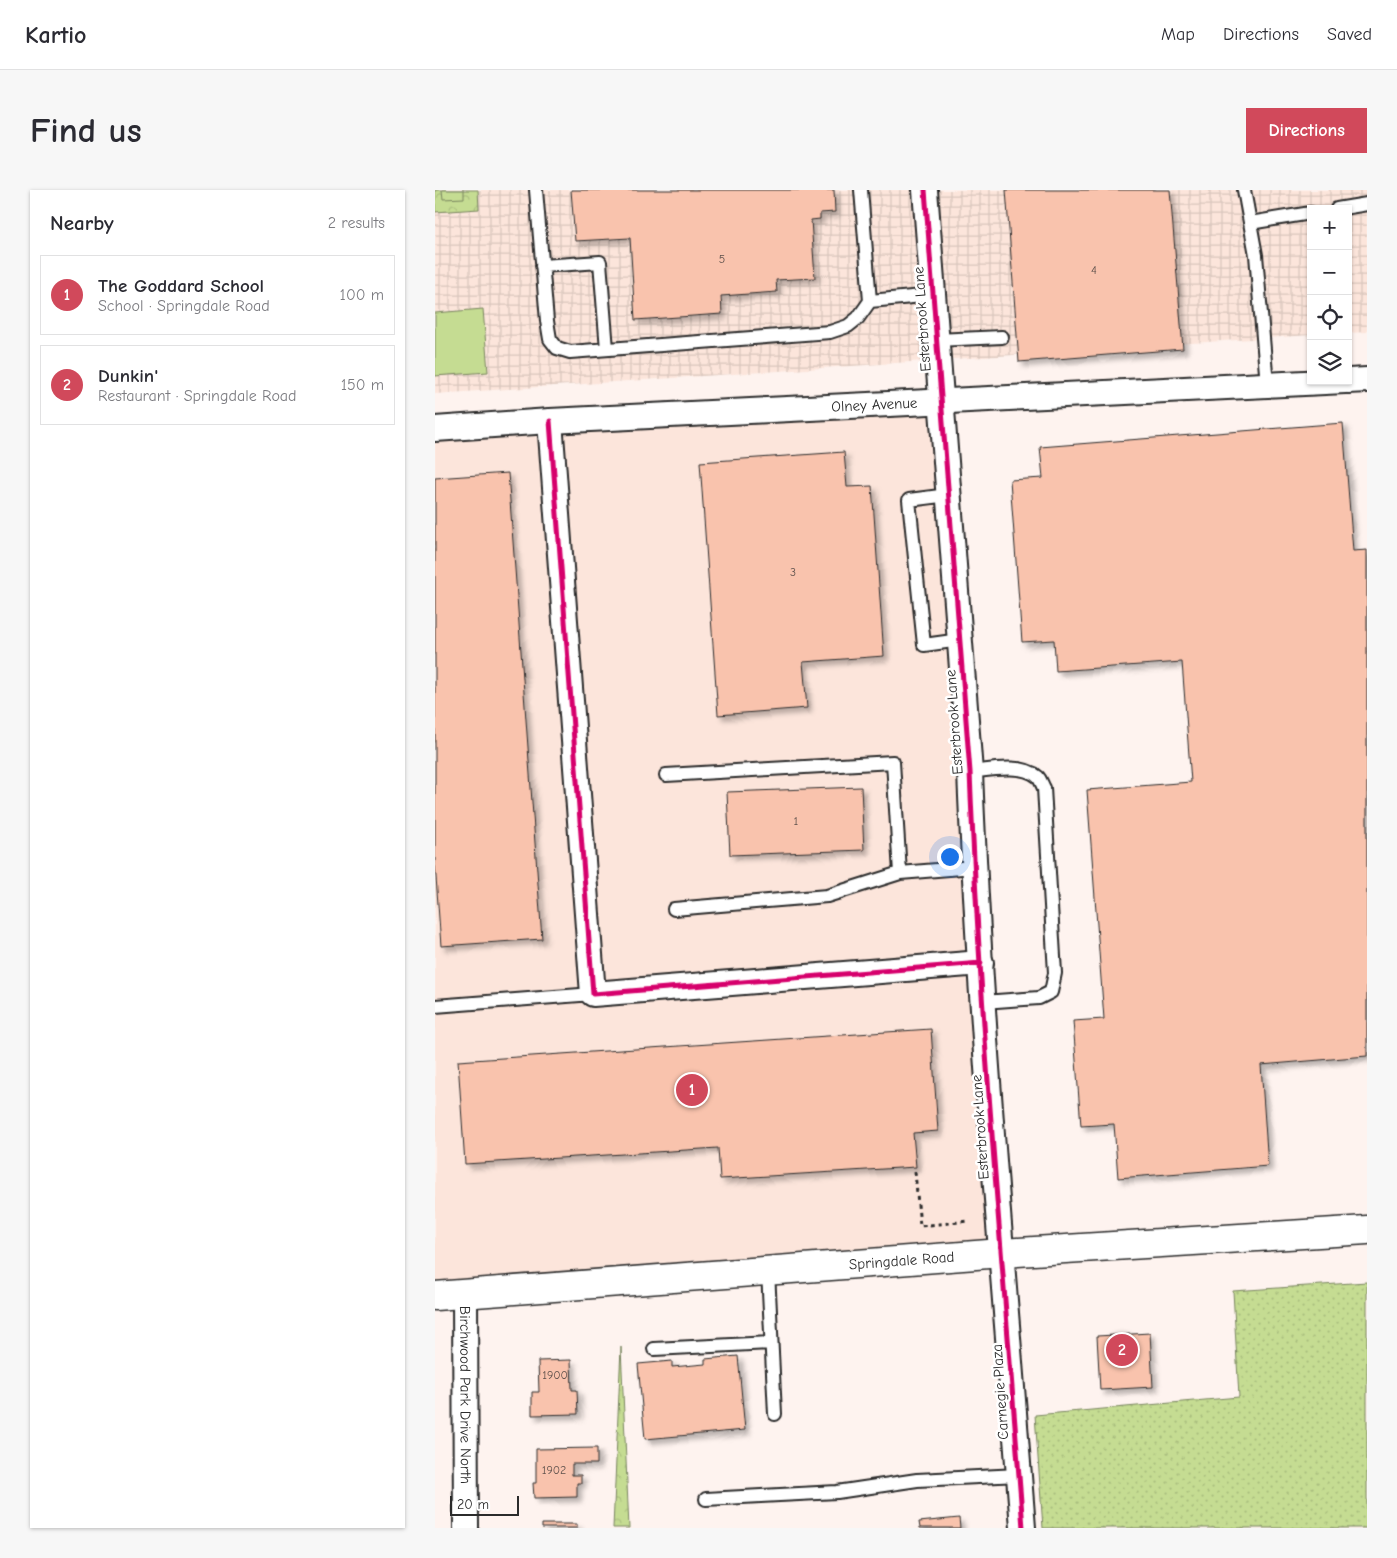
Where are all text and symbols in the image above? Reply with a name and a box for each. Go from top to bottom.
text: Kartio [25,21,87,49]
text: Map [1161,24,1195,45]
text: Directions [1223,24,1299,45]
text: Saved [1327,24,1372,45]
button: Directions [1246,108,1367,153]
text: Find us [30,110,142,151]
map controls [1307,205,1352,385]
button: + [1307,205,1352,250]
text: Nearby [50,211,114,235]
text: 2 results [328,214,385,232]
button: − [1307,250,1352,295]
house number: 5 [719,252,725,266]
house number: 4 [1091,263,1097,277]
street label: Esterbrook Lane [909,265,935,372]
text: The Goddard School [98,275,264,297]
text: 1 [64,286,70,304]
text: 100 m [340,286,384,304]
button: locate [1307,295,1352,340]
text: School · Springdale Road [98,297,270,315]
button: layers [1307,340,1352,385]
text: Dunkin' [98,365,158,387]
text: 2 [63,376,71,394]
text: 150 m [341,376,384,394]
text: Restaurant · Springdale Road [98,387,297,405]
street label: Olney Avenue [831,394,918,416]
house number: 3 [790,565,796,579]
street label: Esterbrook Lane [941,668,967,775]
house number: 1 [794,814,799,828]
your location [937,844,963,870]
pin: 1 [676,1071,708,1109]
street label: Esterbrook Lane [967,1073,993,1180]
street label: Springdale Road [848,1248,955,1274]
street label: Birchwood Park Drive North [456,1306,475,1484]
pin: 2 [1106,1331,1138,1369]
street label: Carnegie Plaza [988,1344,1012,1440]
house number: 1900 [542,1368,568,1382]
house number: 1902 [542,1463,566,1477]
scale bar [450,1493,519,1516]
text: 20 m [457,1496,489,1513]

